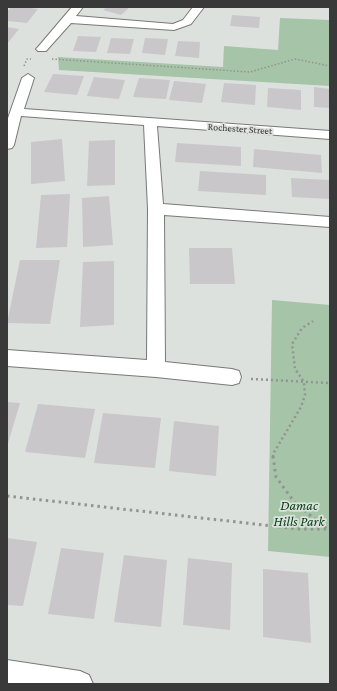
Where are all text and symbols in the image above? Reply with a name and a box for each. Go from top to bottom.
street label: Rochester Street [207,121,273,137]
park label: Damac Hills Park [274,498,324,530]

